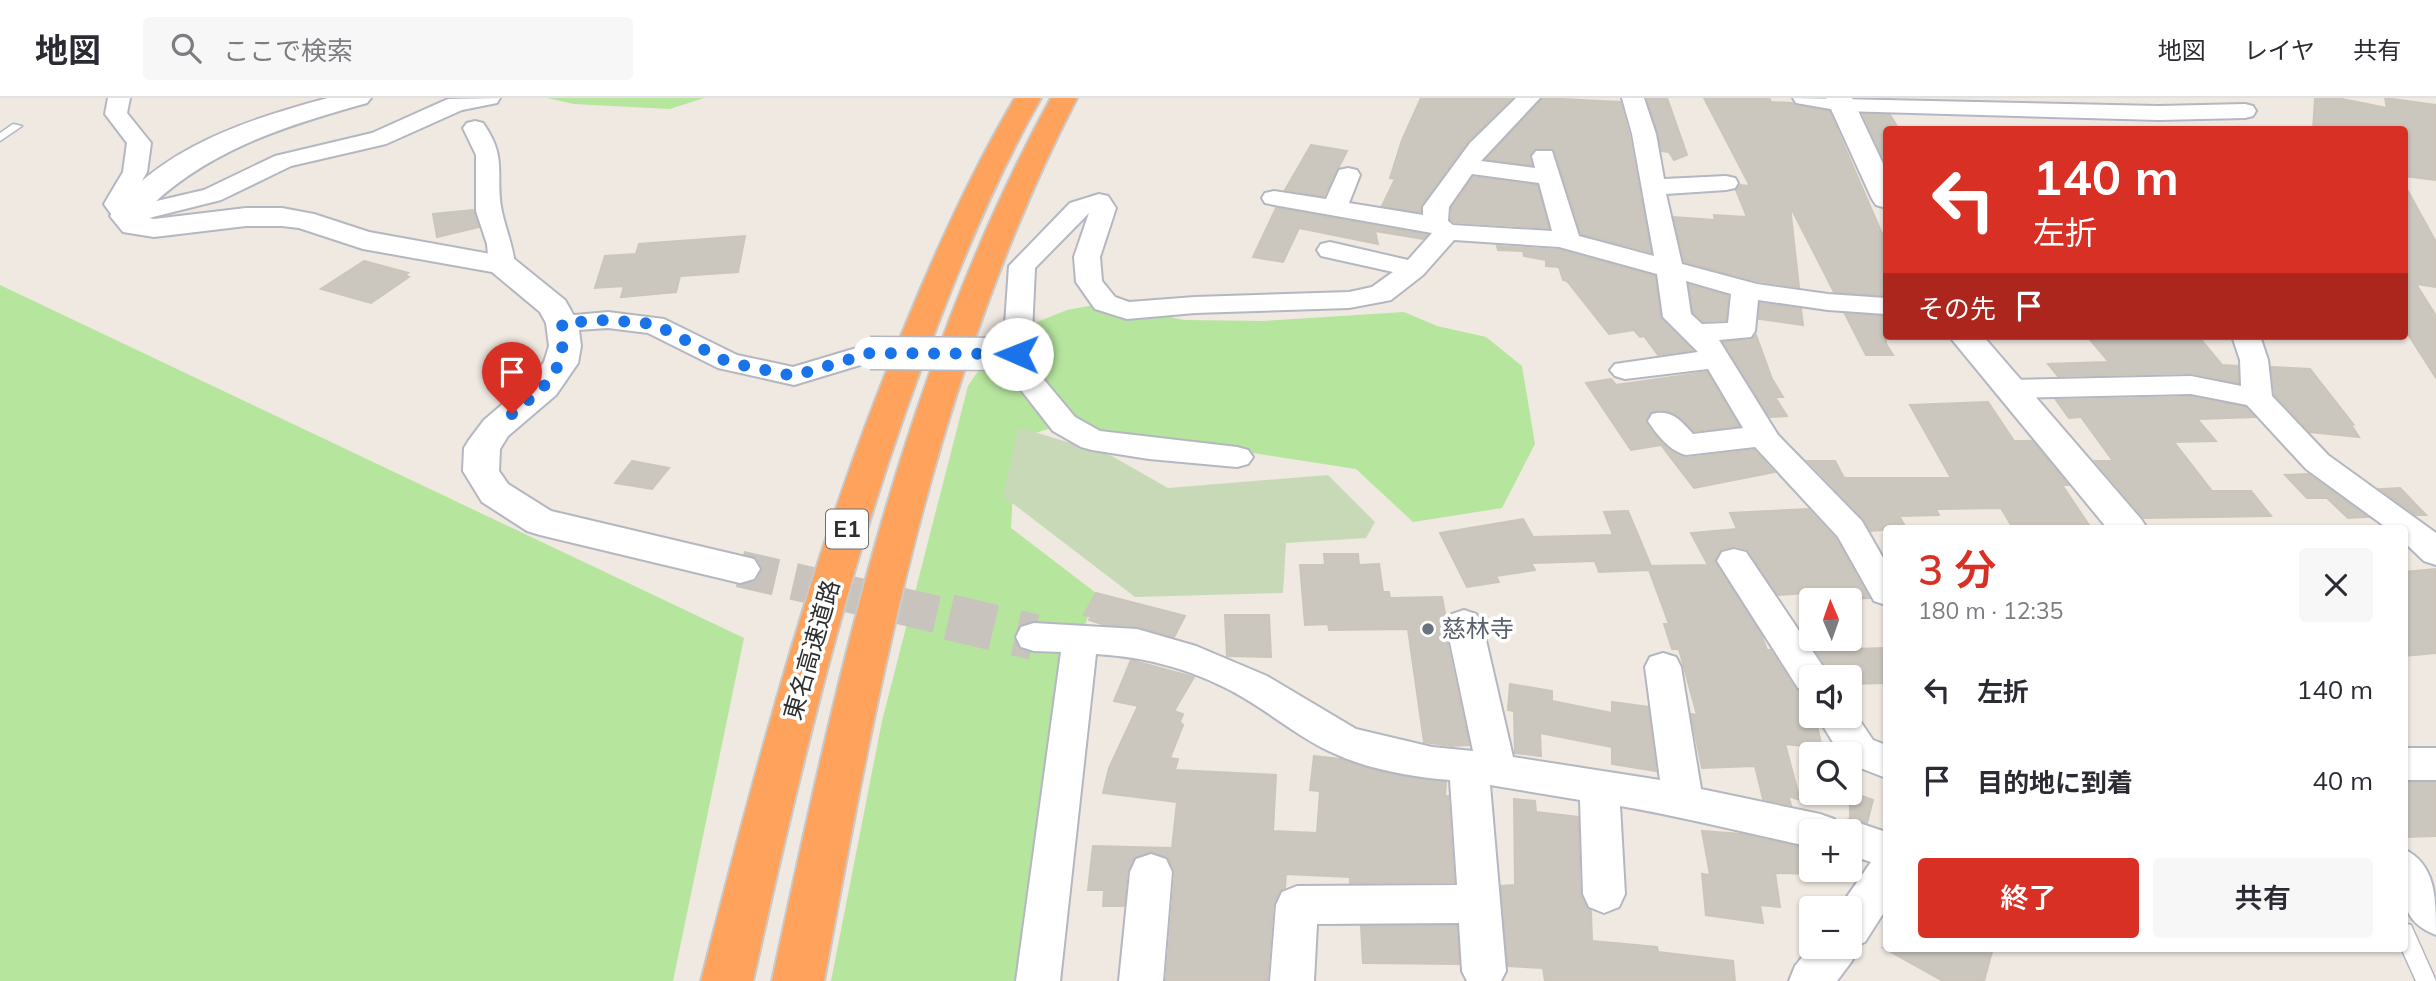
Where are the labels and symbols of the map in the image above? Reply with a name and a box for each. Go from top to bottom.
position arrow [980,317,1054,391]
pin [482,342,542,414]
road number: E1 [826,510,868,548]
street label: 東名高速道路 [777,576,845,723]
north arrow [1799,588,1862,651]
place label: 慈林寺 [1442,613,1514,643]
marker: 慈林寺 [1420,621,1436,637]

